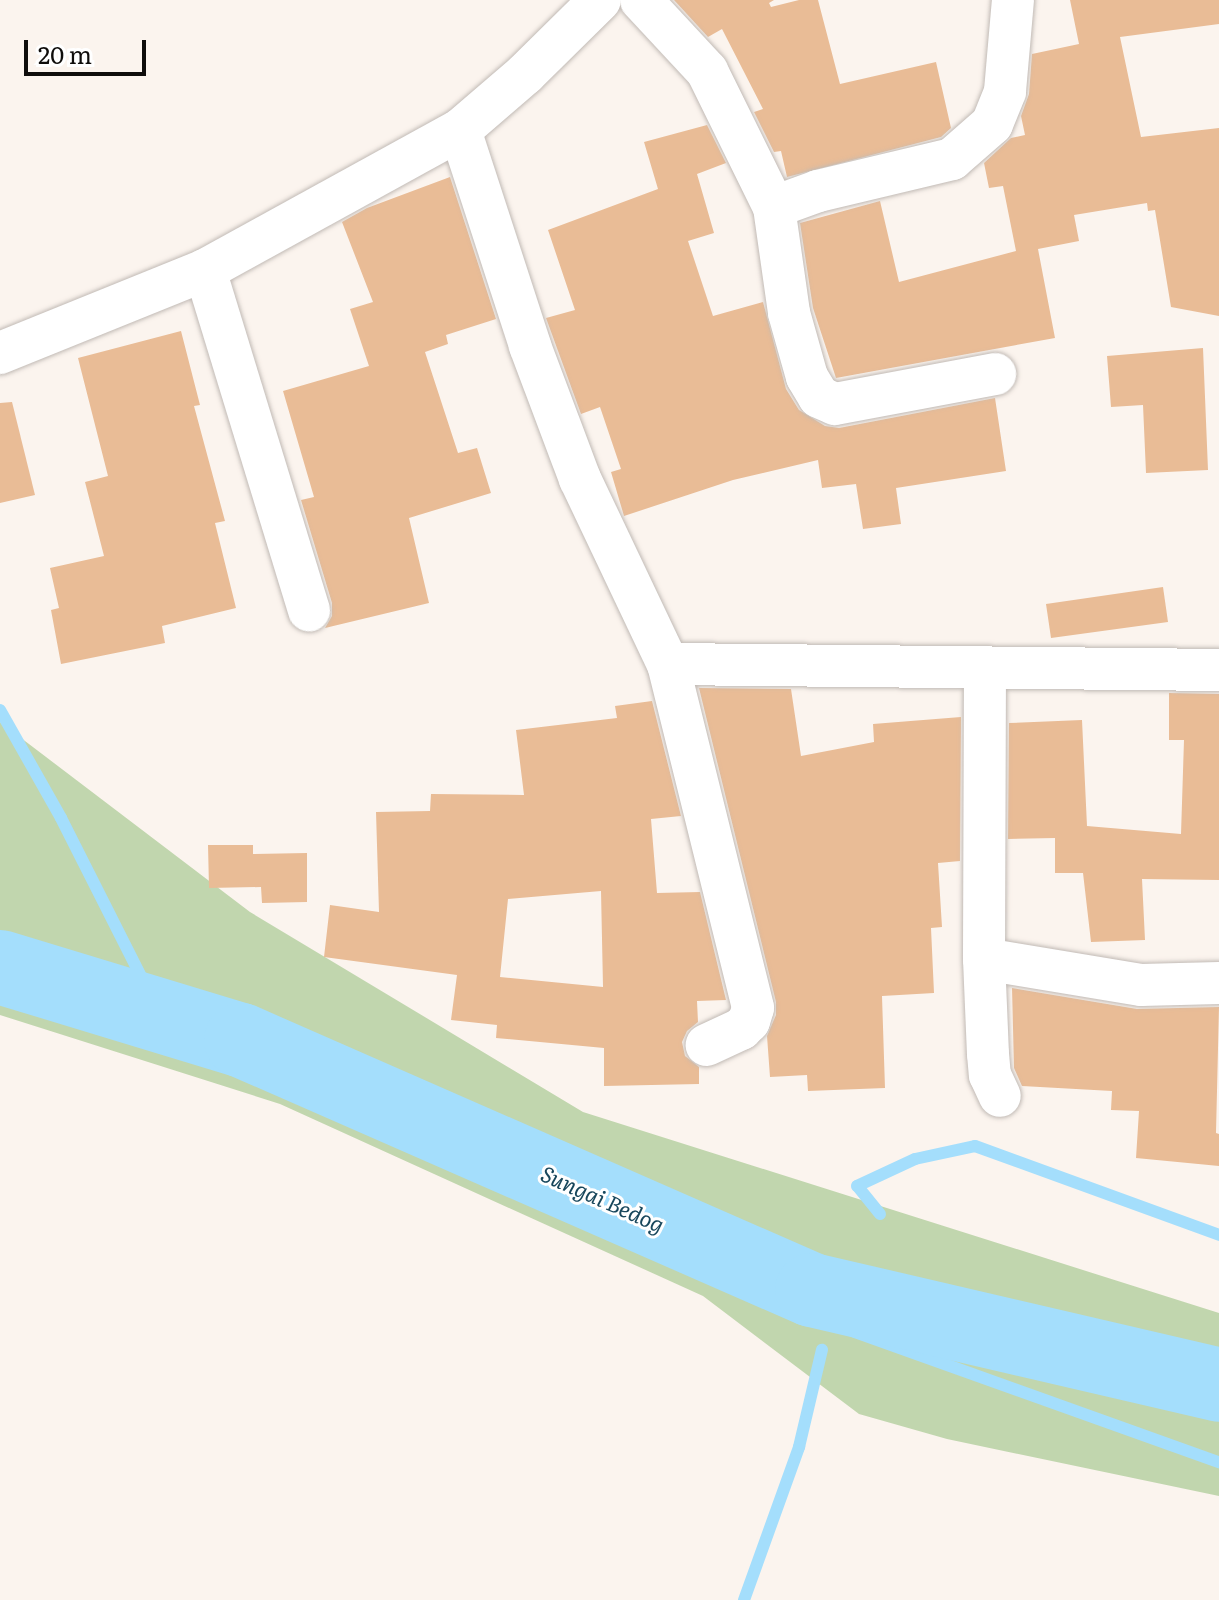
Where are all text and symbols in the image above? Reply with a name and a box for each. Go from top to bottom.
scale bar [28,24,150,74]
text: 20 m [38,36,92,71]
water label: Sungai Bedog [537,1159,669,1237]

